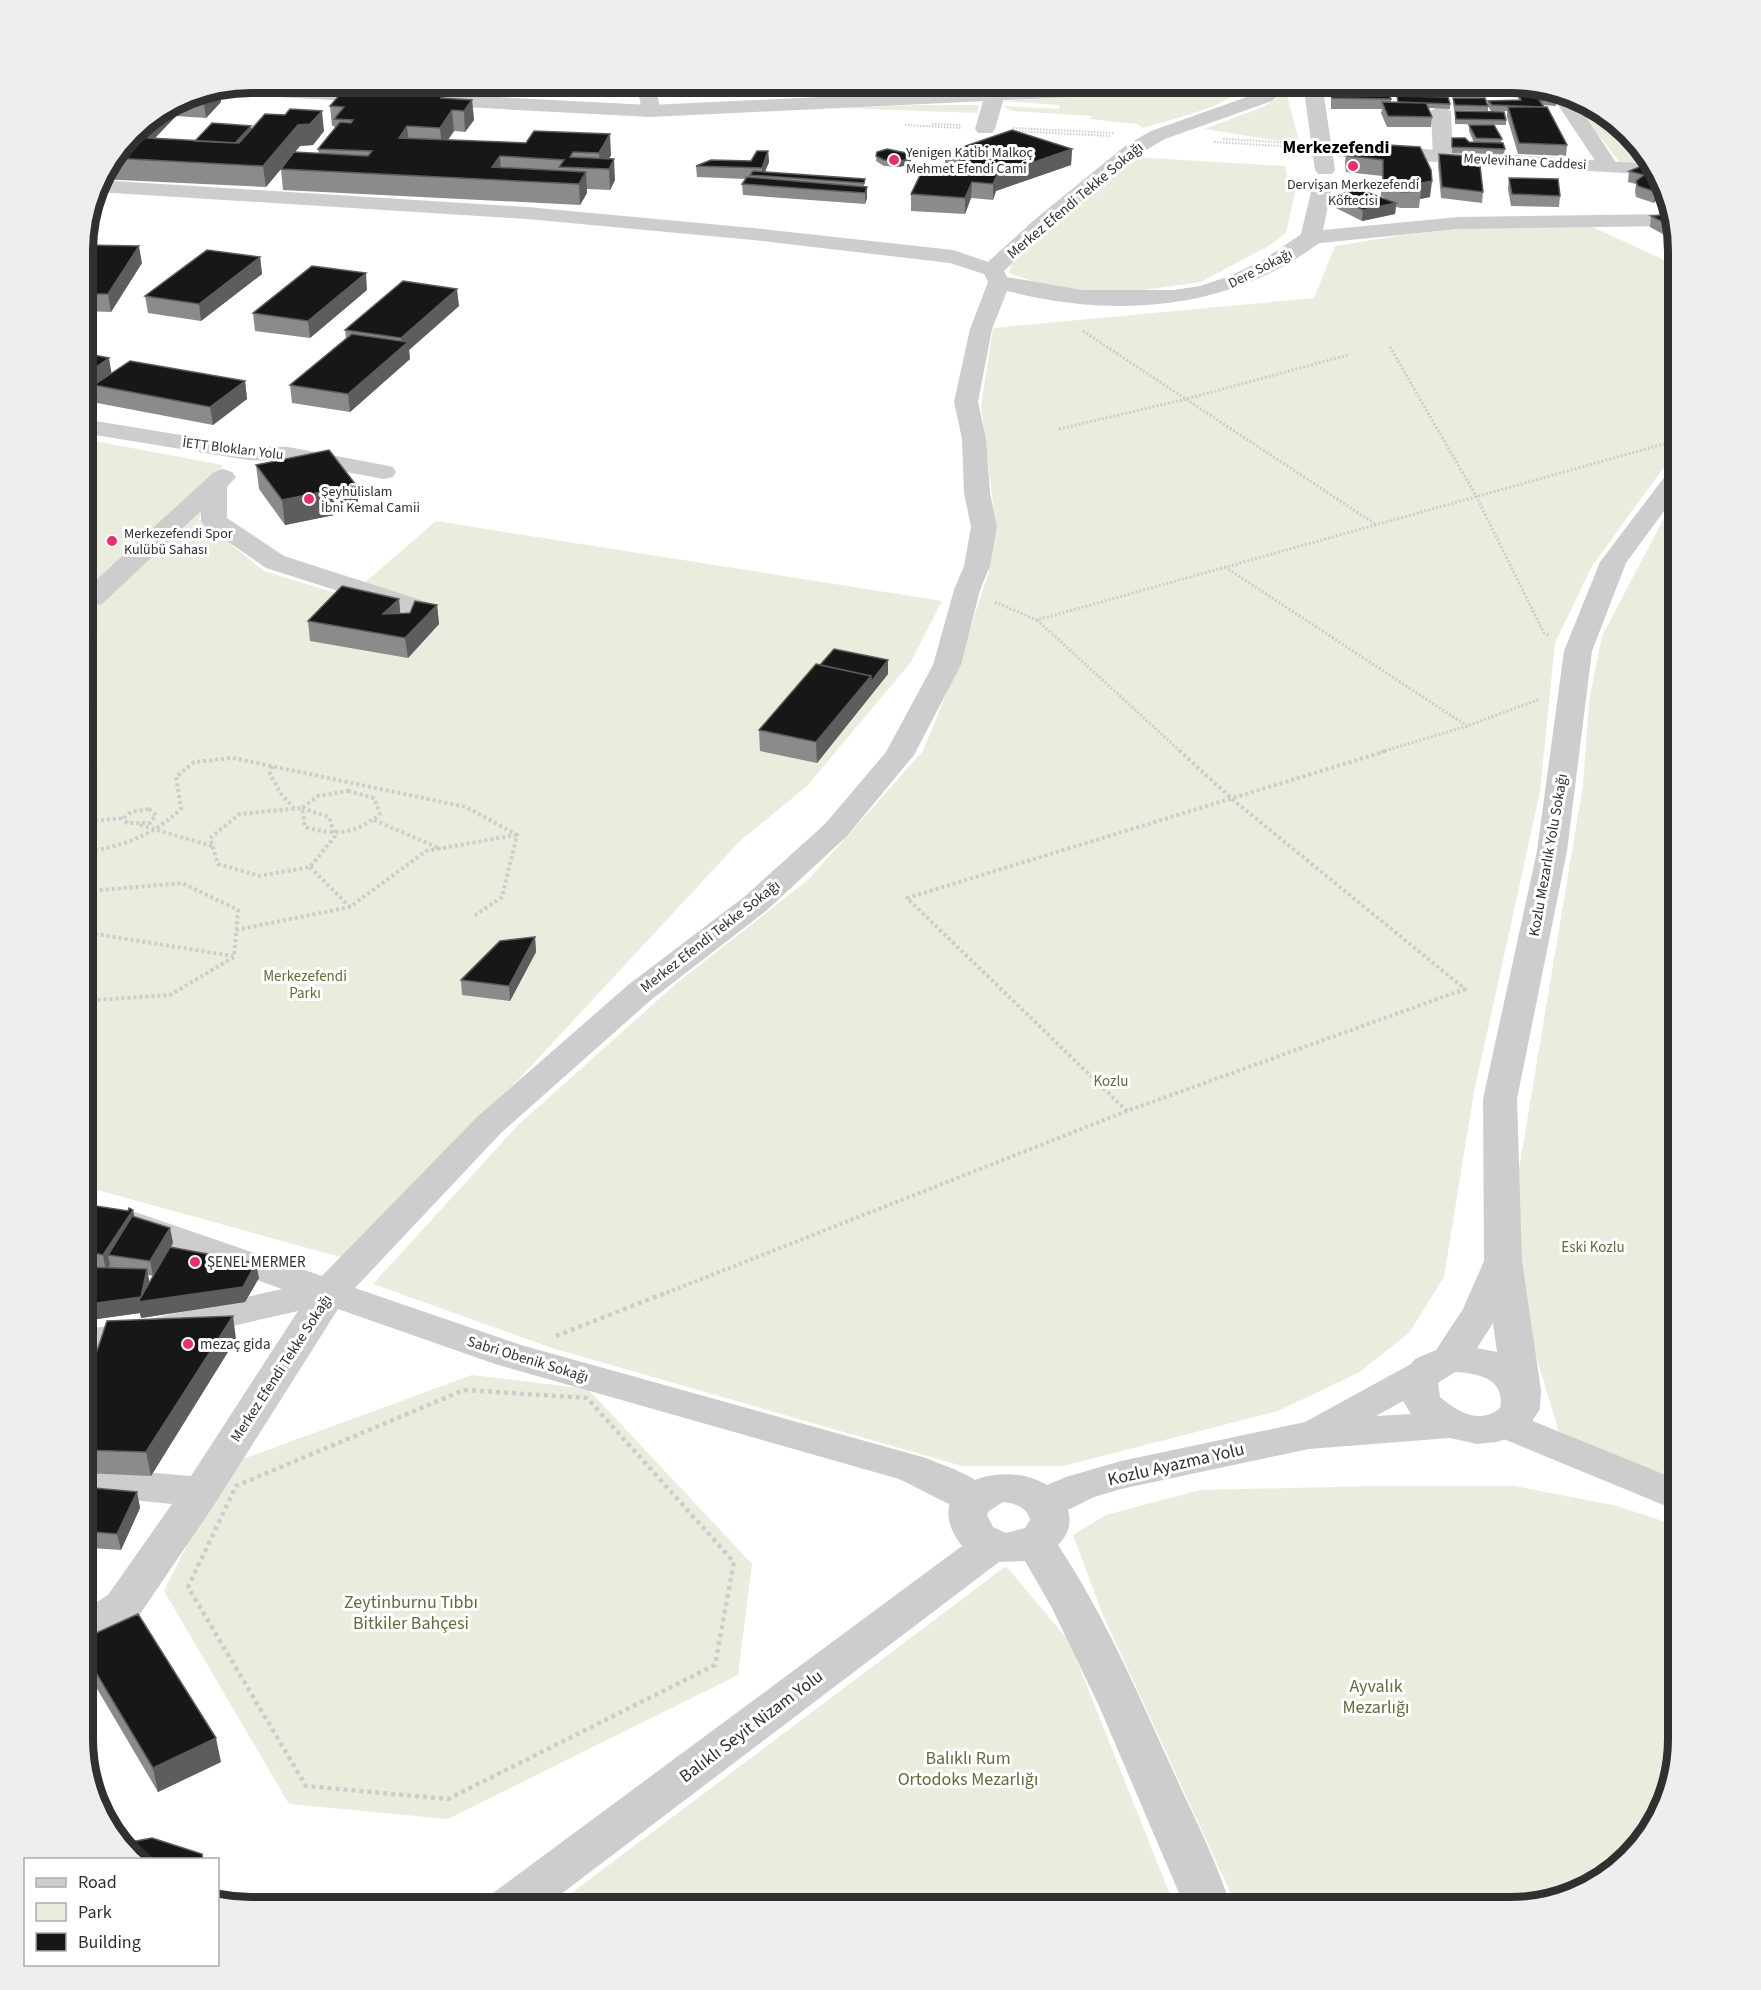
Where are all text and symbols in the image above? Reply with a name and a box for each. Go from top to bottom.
district label: Merkezefendi [1283,135,1389,160]
street label: Merkez Efendi Tekke Sokağı [1003,137,1148,264]
place label: Yenigen Katibi Malkoç Mehmet Efendi Cami [905,143,1034,179]
street label: Mevlevihane Caddesi [1463,149,1587,175]
marker: Yenigen Katibi Malkoç Mehmet Efendi Cami [887,153,901,167]
marker: Dervişan Merkezefendi Köftecisi [1346,159,1360,173]
place label: Dervişan Merkezefendi Köftecisi [1287,175,1419,211]
street label: Dere Sokağı [1225,244,1296,294]
street label: İETT Blokları Yolu [181,433,285,465]
place label: Şeyhülislam İbni Kemal Camii [321,482,420,518]
marker: Şeyhülislam İbni Kemal Camii [302,492,316,506]
place label: Merkezefendi Spor Kulübü Sahası [124,524,233,560]
marker: Merkezefendi Spor Kulübü Sahası [105,534,119,548]
street label: Kozlu Mezarlık Yolu Sokağı [1524,772,1573,938]
street label: Merkez Efendi Tekke Sokağı [636,875,785,998]
park label: Merkezefendi Parkı [263,966,347,1004]
park label: Kozlu [1094,1071,1128,1092]
park label: Eski Kozlu [1561,1237,1625,1258]
place label: ŞENEL MERMER [207,1252,306,1273]
marker: ŞENEL MERMER [188,1255,202,1269]
street label: Merkez Efendi Tekke Sokağı [226,1290,337,1446]
street label: Sabri Obenik Sokağı [465,1331,591,1388]
place label: mezaç gida [200,1334,270,1355]
marker: mezaç gida [181,1337,195,1351]
street label: Kozlu Ayazma Yolu [1105,1437,1247,1492]
park label: Zeytinburnu Tıbbı Bitkiler Bahçesi [344,1590,478,1636]
street label: Balıklı Seyit Nizam Yolu [674,1664,828,1789]
park label: Ayvalık Mezarlığı [1342,1674,1410,1720]
park label: Balıklı Rum Ortodoks Mezarlığı [898,1746,1038,1792]
legend [24,1858,219,1966]
text: Road [78,1870,117,1895]
text: Park [78,1900,112,1925]
text: Building [78,1930,141,1955]

